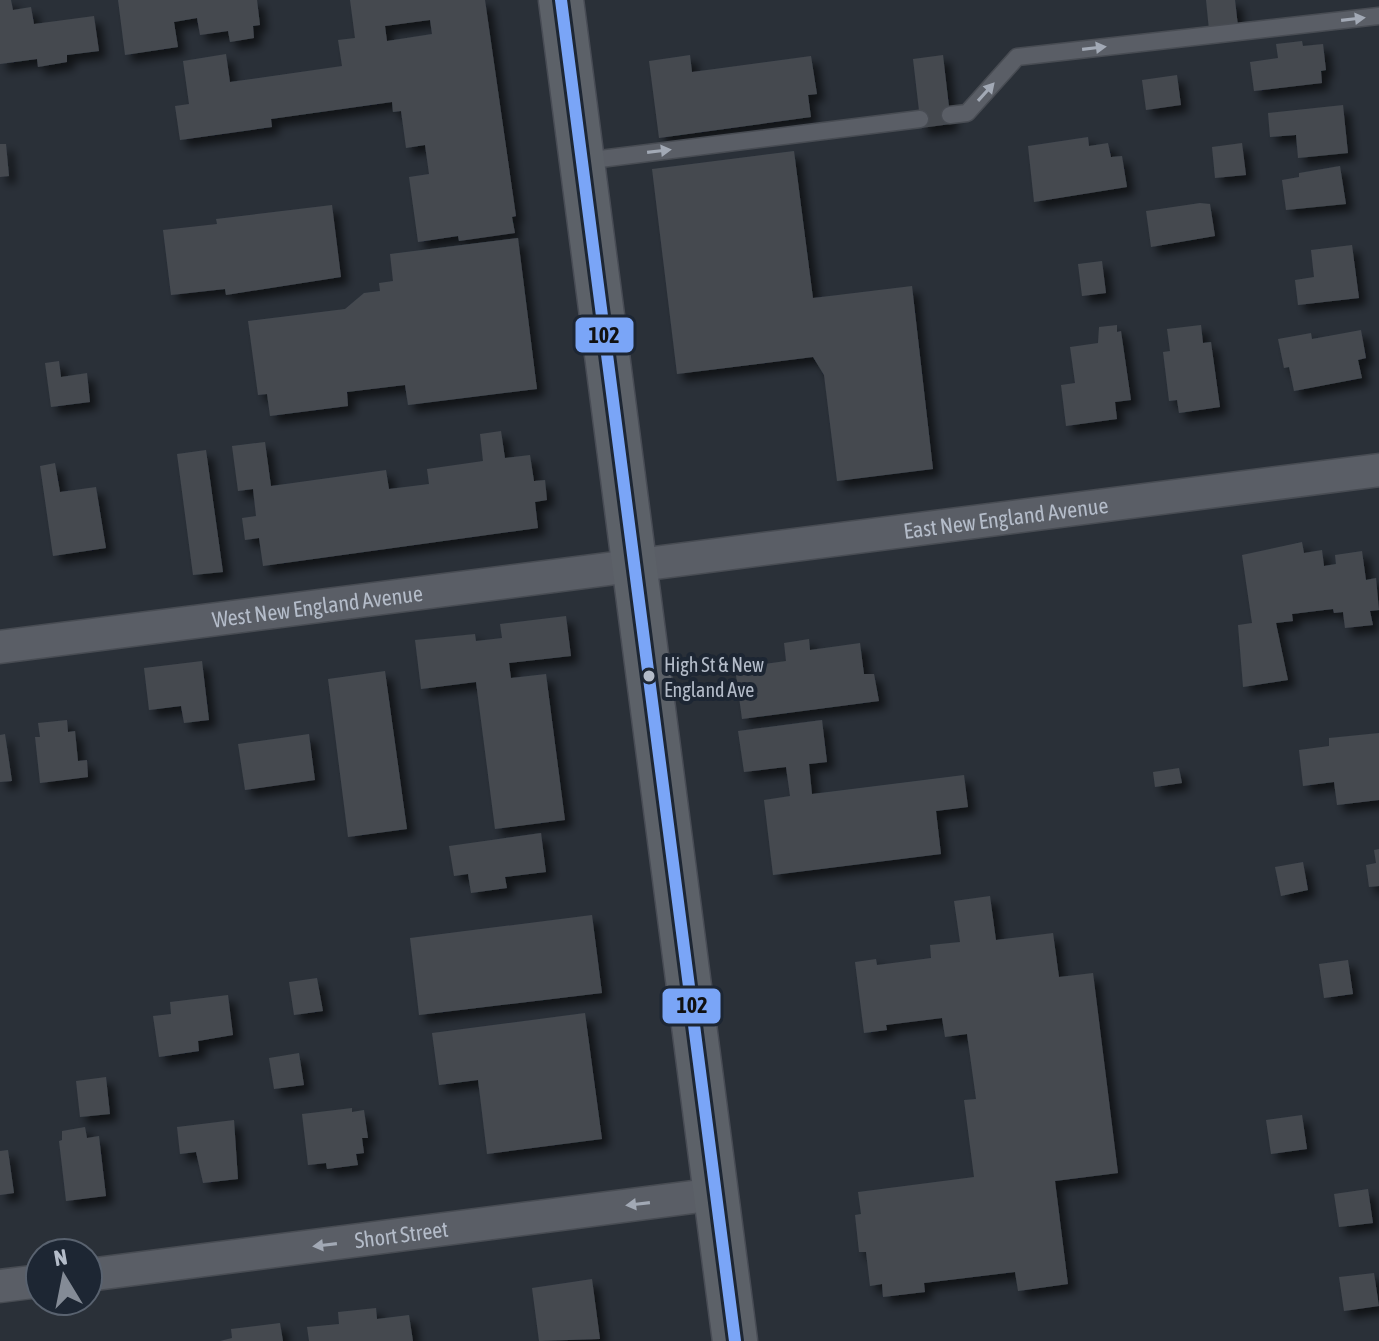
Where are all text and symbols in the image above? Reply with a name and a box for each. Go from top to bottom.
one-way arrow [1341,12,1366,25]
one-way arrow [1082,42,1107,55]
one-way arrow [977,82,995,101]
one-way arrow [647,145,672,158]
line badge: 102 [574,316,635,354]
text: 102 [588,322,620,348]
street label: East New England Avenue [902,492,1110,544]
street label: West New England Avenue [211,580,424,633]
place label: High St & New England Ave [664,653,764,701]
marker: High St & New England Ave [641,668,657,684]
line badge: 102 [661,987,722,1025]
text: 102 [676,992,708,1018]
one-way arrow [625,1198,650,1211]
street label: Short Street [353,1216,450,1253]
north arrow [24,1237,104,1317]
one-way arrow [312,1238,337,1251]
text: N [52,1243,69,1271]

